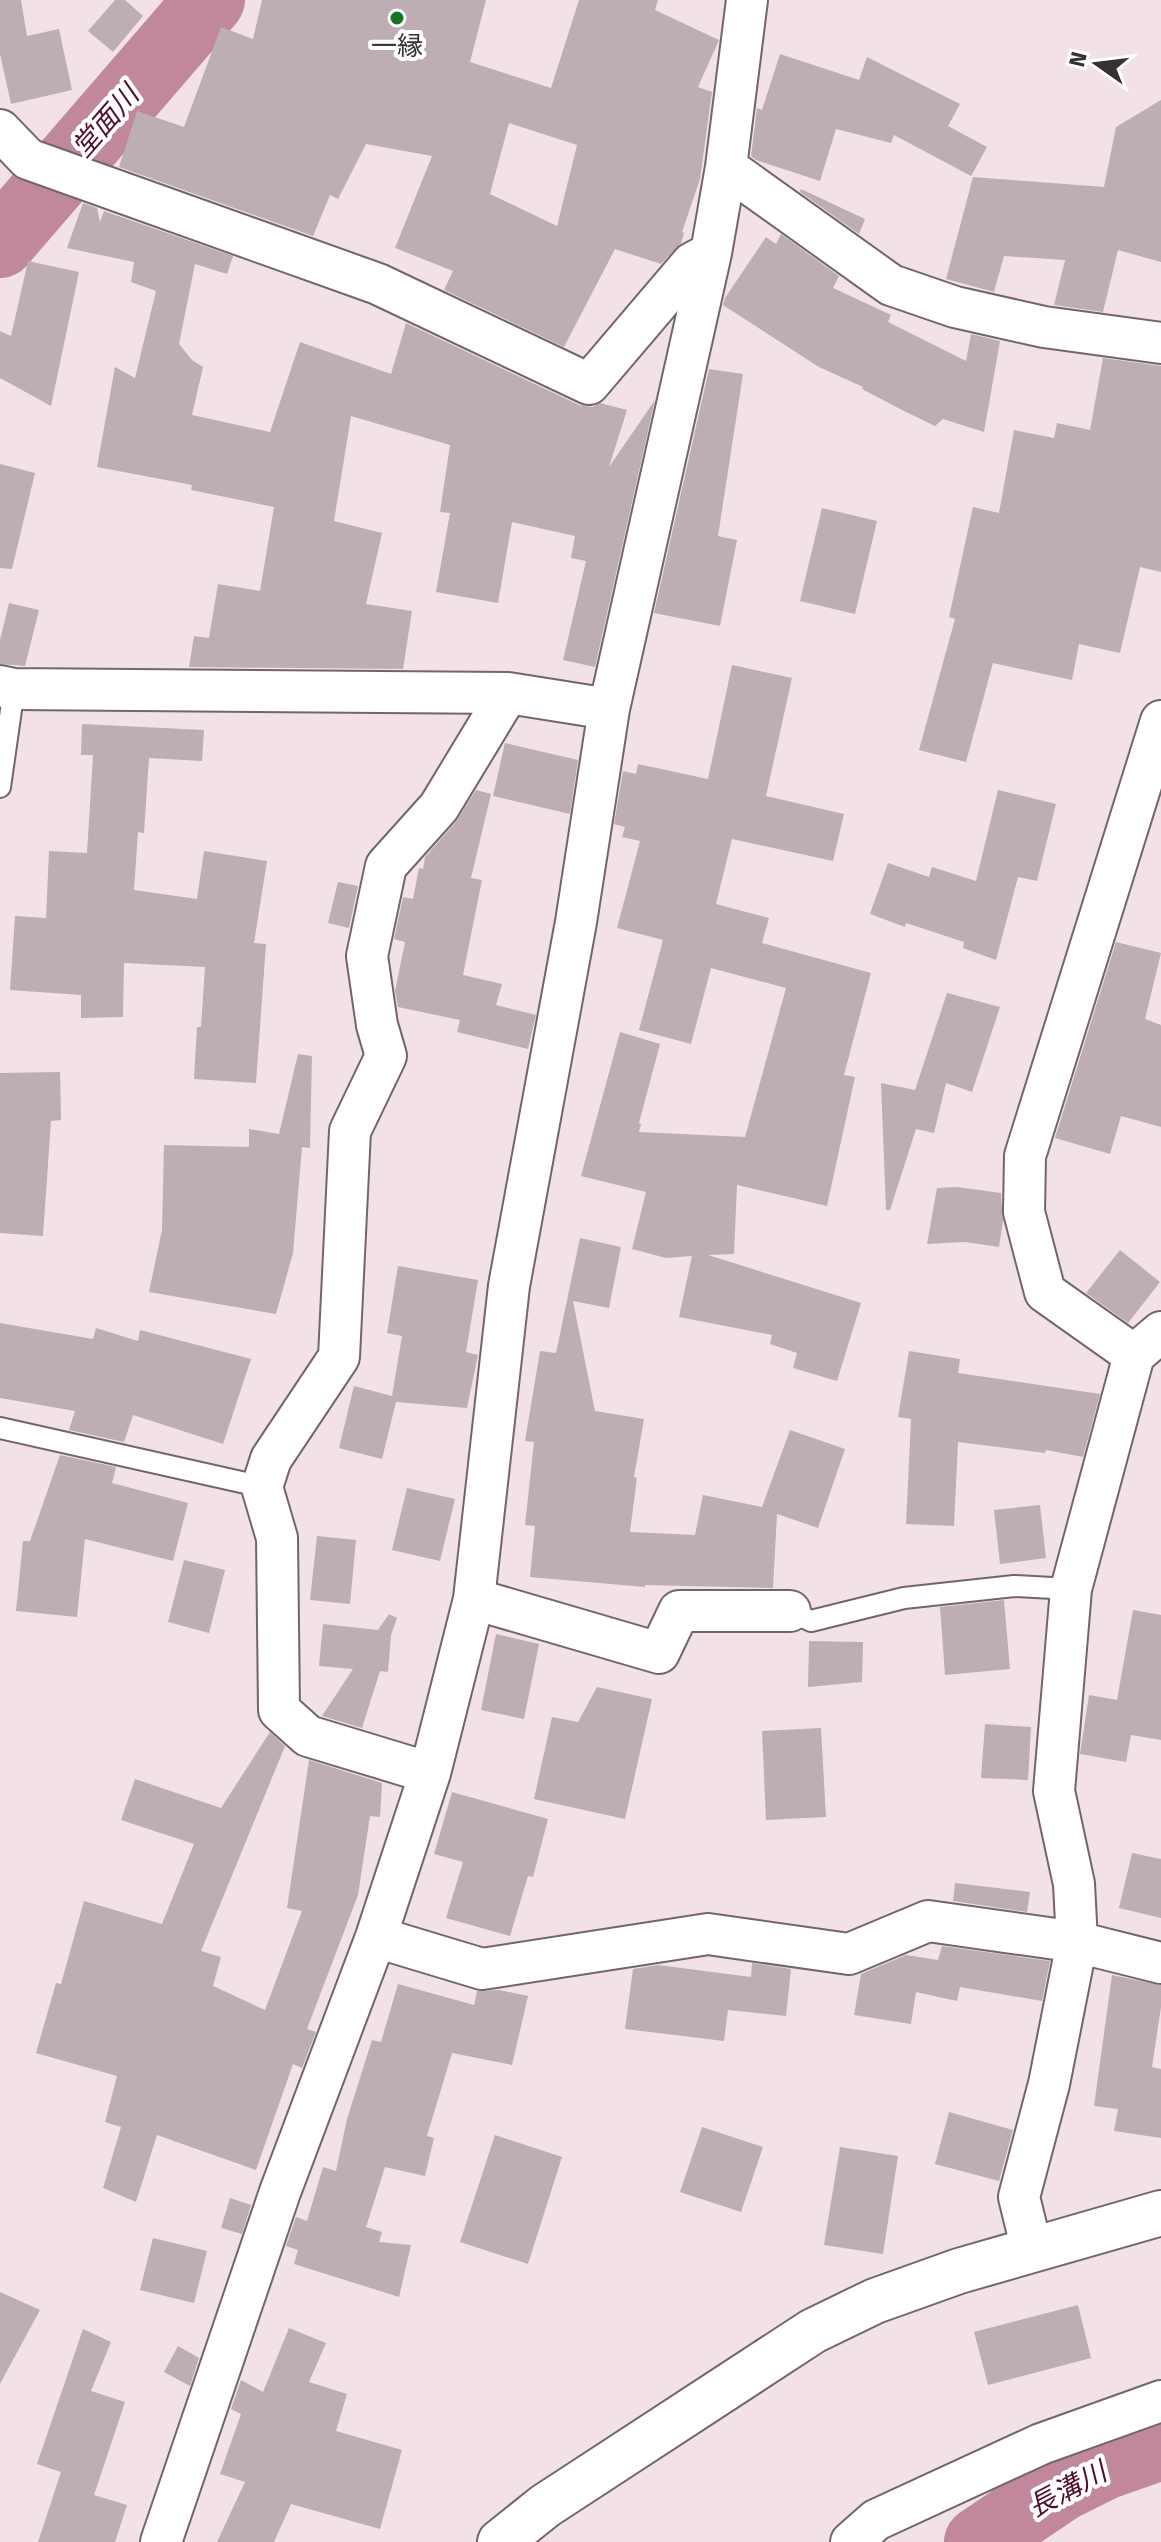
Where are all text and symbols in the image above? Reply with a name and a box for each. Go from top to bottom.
marker: 一縁 [388,9,406,27]
north arrow [1057,24,1137,104]
place label: 一縁 [371,31,423,62]
text: N [1063,49,1093,70]
water label: 堂面川 [65,77,147,164]
water label: 長溝川 [1022,2454,1115,2524]

